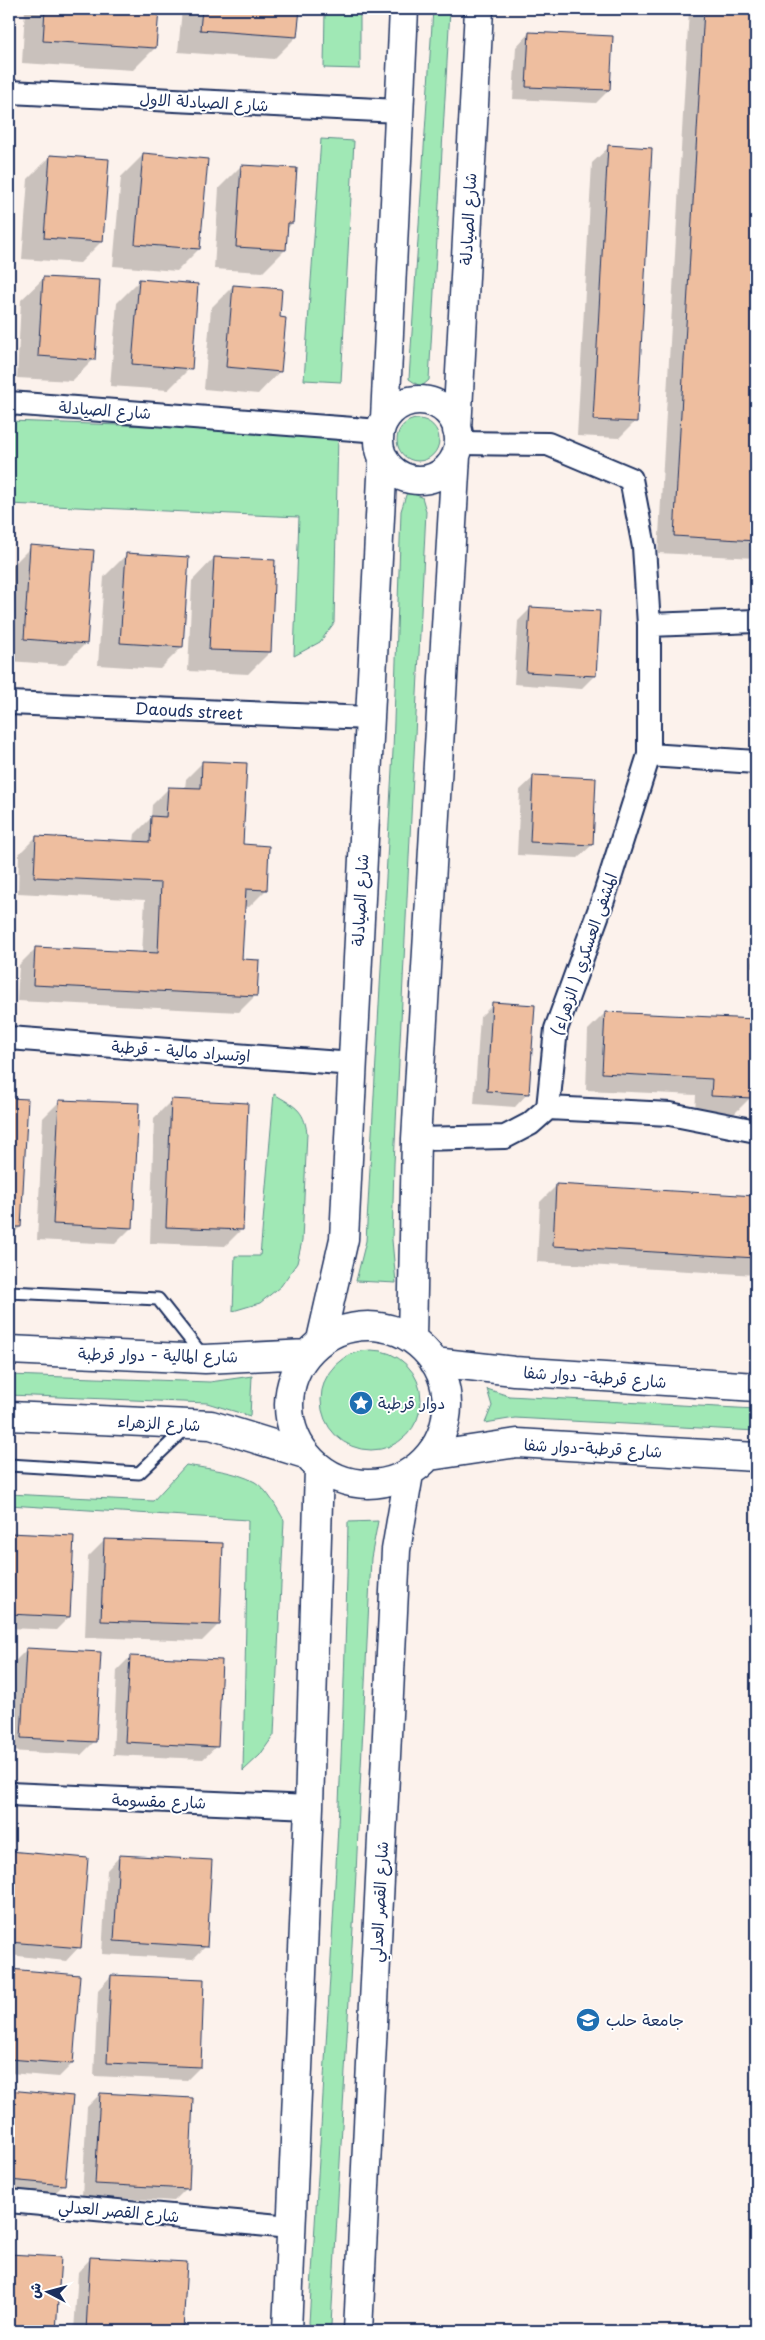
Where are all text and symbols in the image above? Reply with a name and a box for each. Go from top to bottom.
street label: شارع الصيادلة الاول [139,86,269,117]
street label: شارع الصيادلة [453,172,482,266]
street label: شارع الصيادلة [58,394,152,425]
street label: Daouds street [135,695,244,725]
street label: شارع الصيادلة [345,853,374,947]
street label: المشفى العسكري ( الزهراء) [544,869,623,1038]
street label: اوتسراد مالية - قرطبة [111,1033,251,1067]
street label: شارع المالية - دوار قرطبة [78,1341,238,1368]
street label: شارع قرطبة- دوار شفا [523,1359,668,1394]
place icon: دوار قرطبة [348,1390,374,1416]
place label: دوار قرطبة [378,1390,445,1414]
street label: شارع الزهراء [117,1408,201,1437]
street label: شارع قرطبة-دوار شفا [523,1431,663,1464]
street label: شارع مقسومة [112,1786,207,1815]
street label: شارع القصر العدلي [363,1841,397,1963]
school or university icon: جامعة حلب [575,2007,601,2033]
place label: جامعة حلب [606,2007,684,2031]
street label: شارع القصر العدلي [57,2193,181,2231]
north arrow [22,2268,72,2318]
text: ش [23,2282,46,2299]

